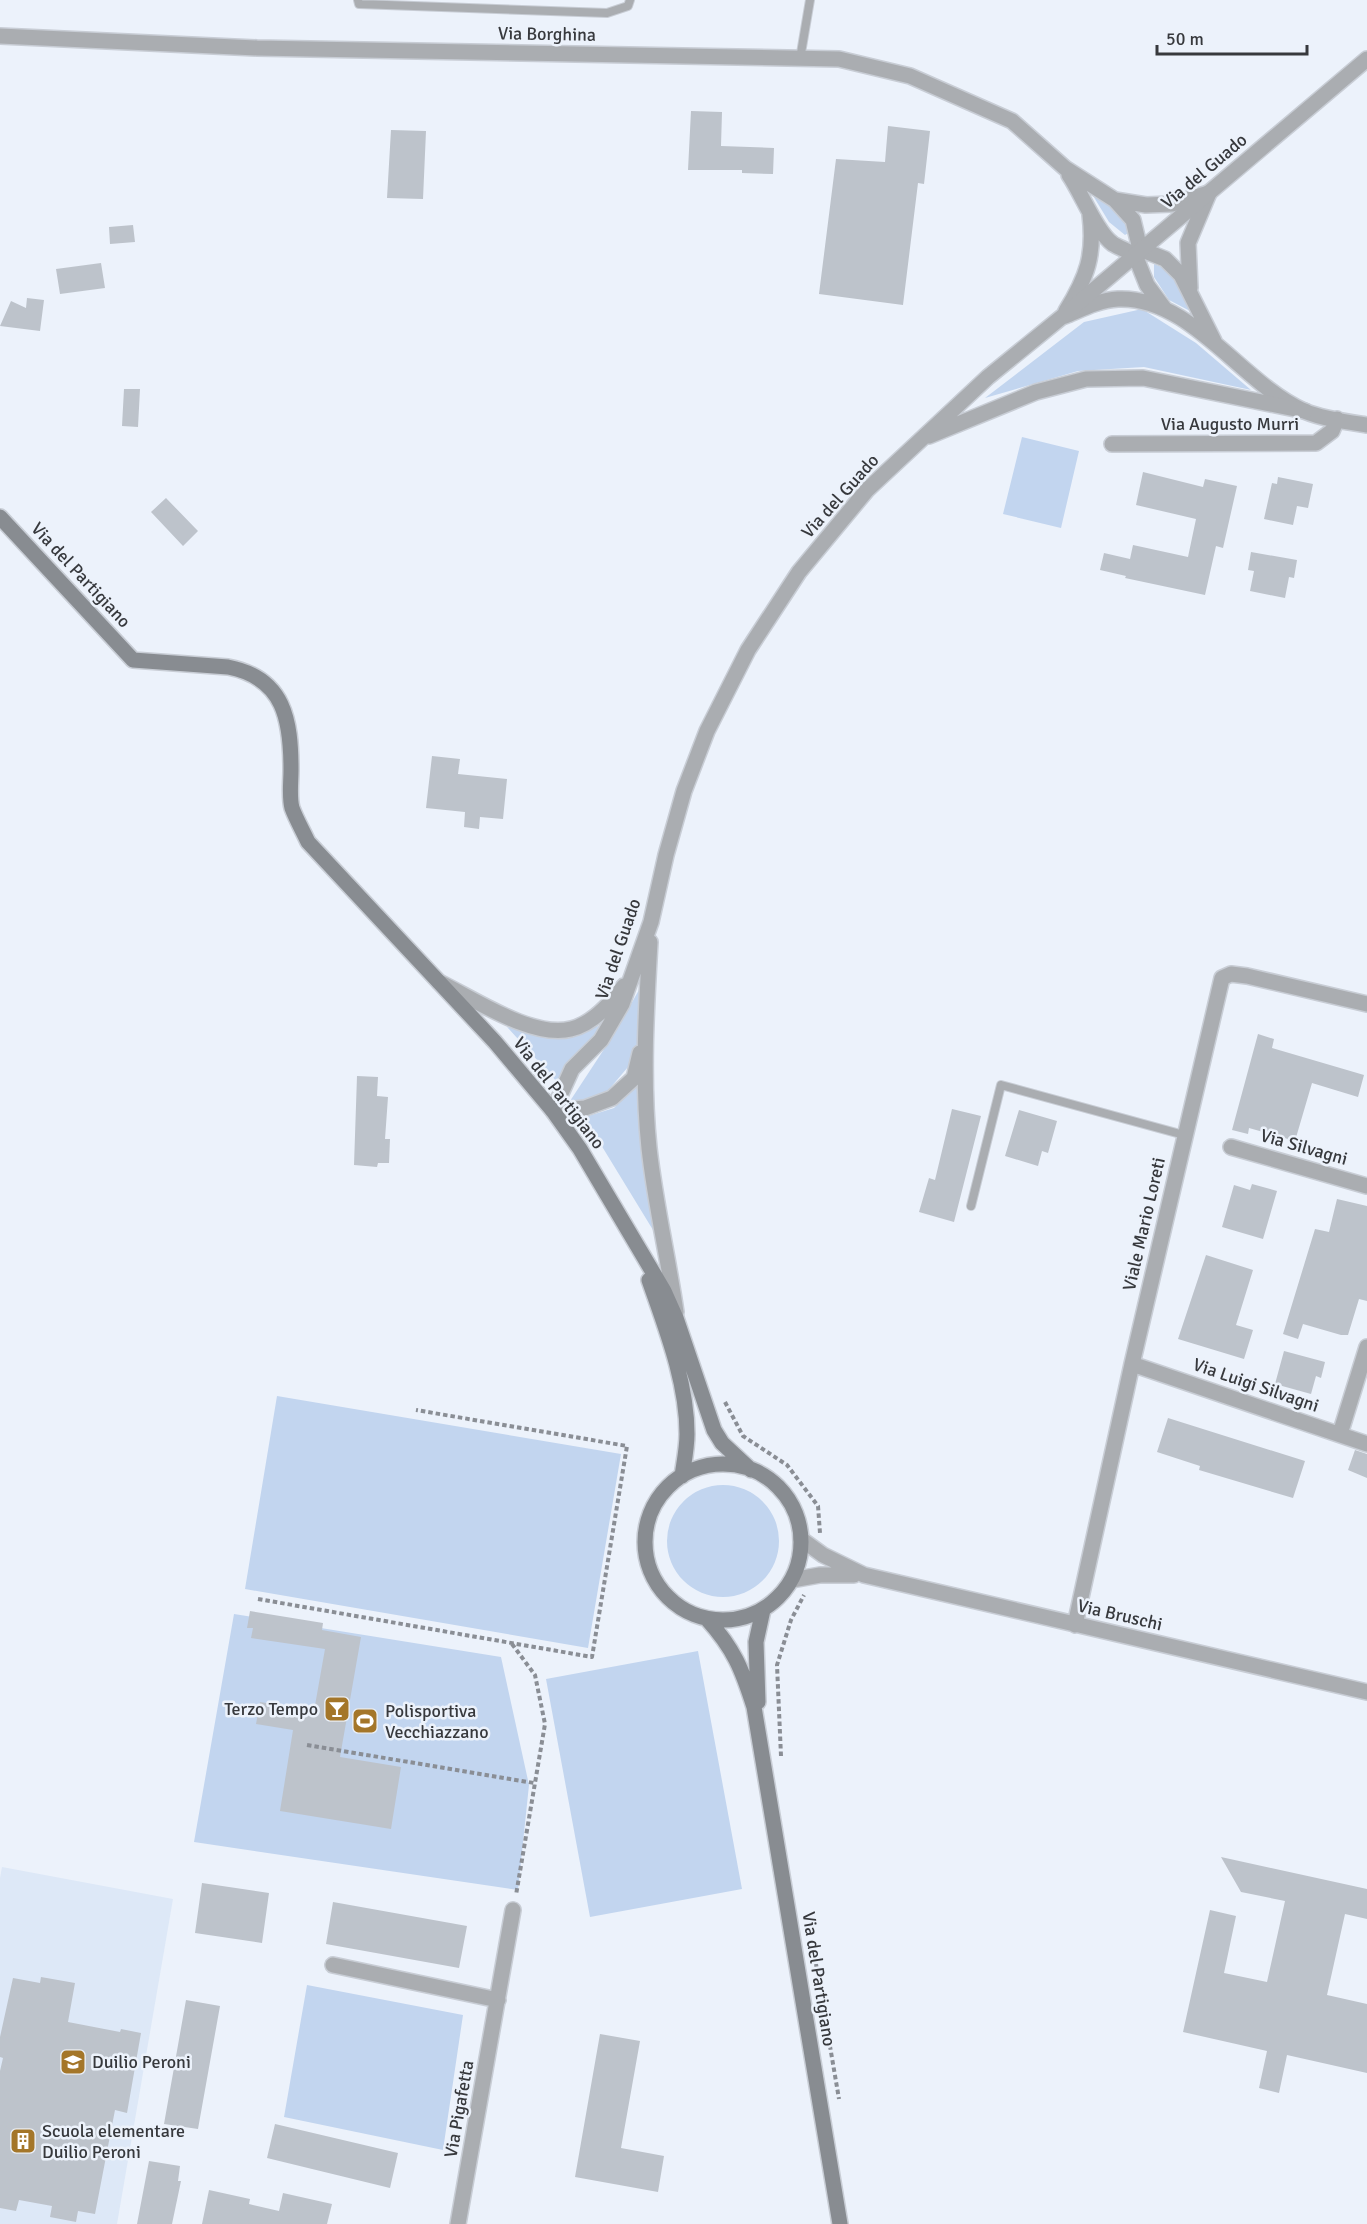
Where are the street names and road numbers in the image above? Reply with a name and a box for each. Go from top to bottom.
street label: Via Borghina [498,22,596,46]
street label: Via del Guado [1157,129,1251,213]
street label: Via Augusto Murri [1161,413,1299,435]
street label: Via del Guado [797,449,883,543]
street label: Via del Partigiano [27,518,135,632]
street label: Via del Guado [590,896,646,1002]
street label: Via del Partigiano [508,1033,610,1153]
street label: Via Silvagni [1258,1124,1350,1170]
street label: Viale Mario Loreti [1118,1155,1170,1293]
street label: Via Luigi Silvagni [1190,1353,1322,1417]
street label: Via Bruschi [1075,1595,1165,1635]
street label: Via del Partigiano [797,1910,841,2048]
street label: Via Pigafetta [440,2059,478,2159]

